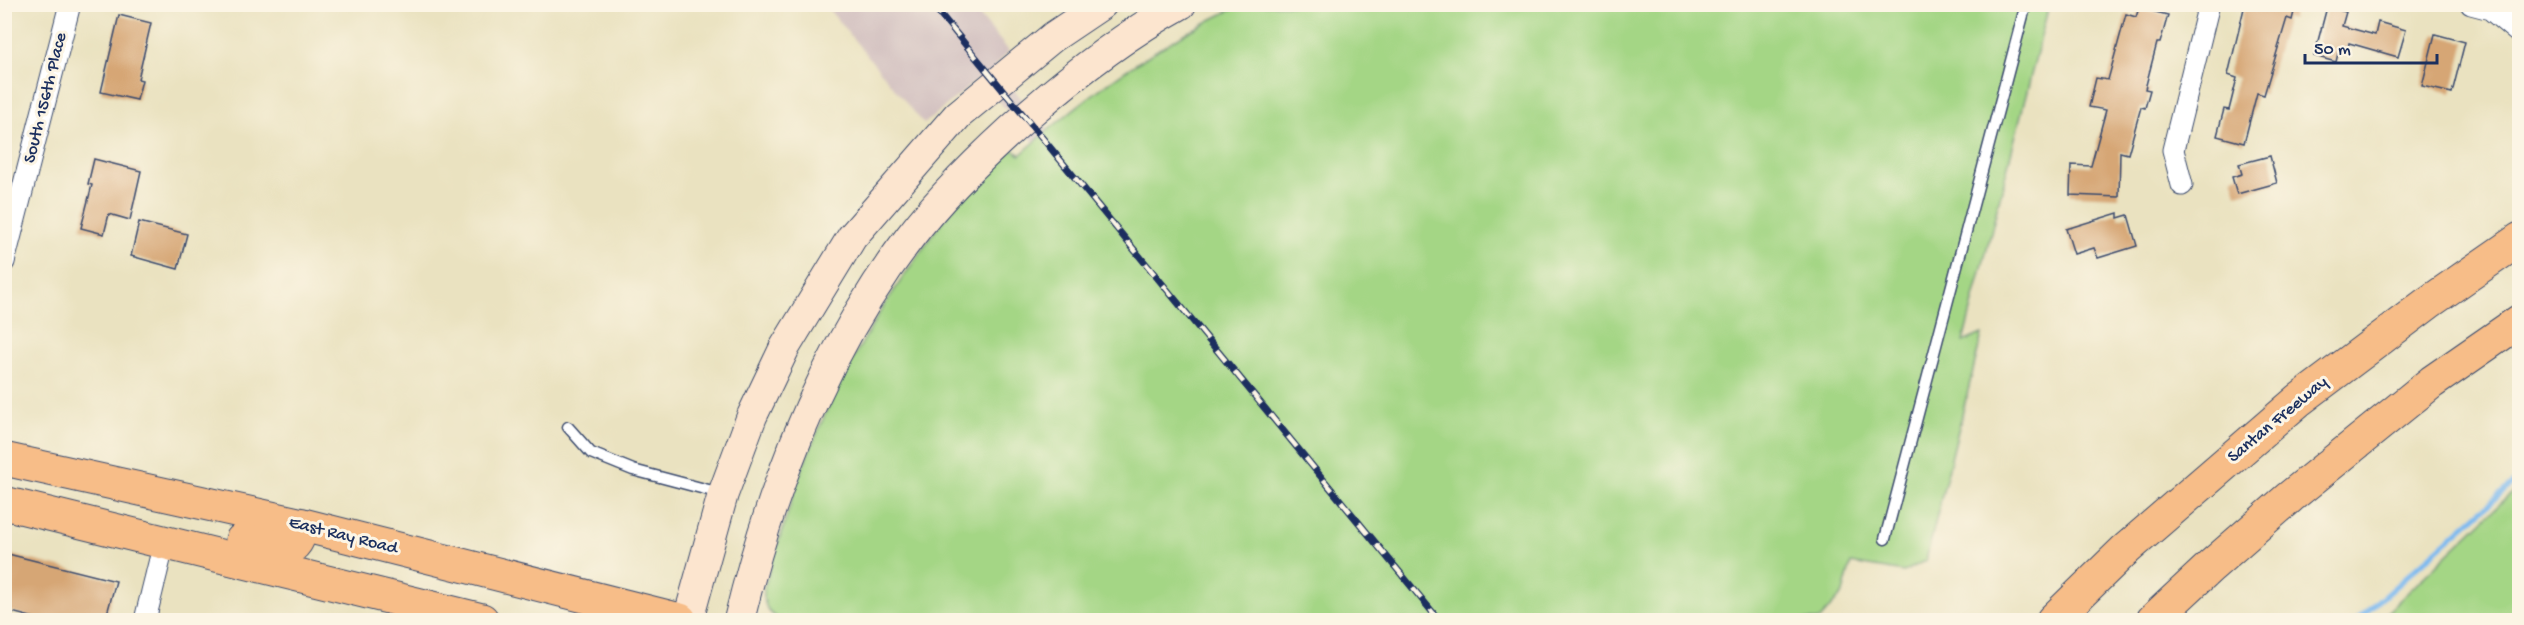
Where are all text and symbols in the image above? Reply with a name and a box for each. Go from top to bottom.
scale bar [2305,27,2437,65]
street label: South 156th Place [20,30,73,165]
text: 50 m [2314,40,2351,61]
street label: Santan Freeway [2224,372,2332,468]
street label: East Ray Road [286,512,401,560]

